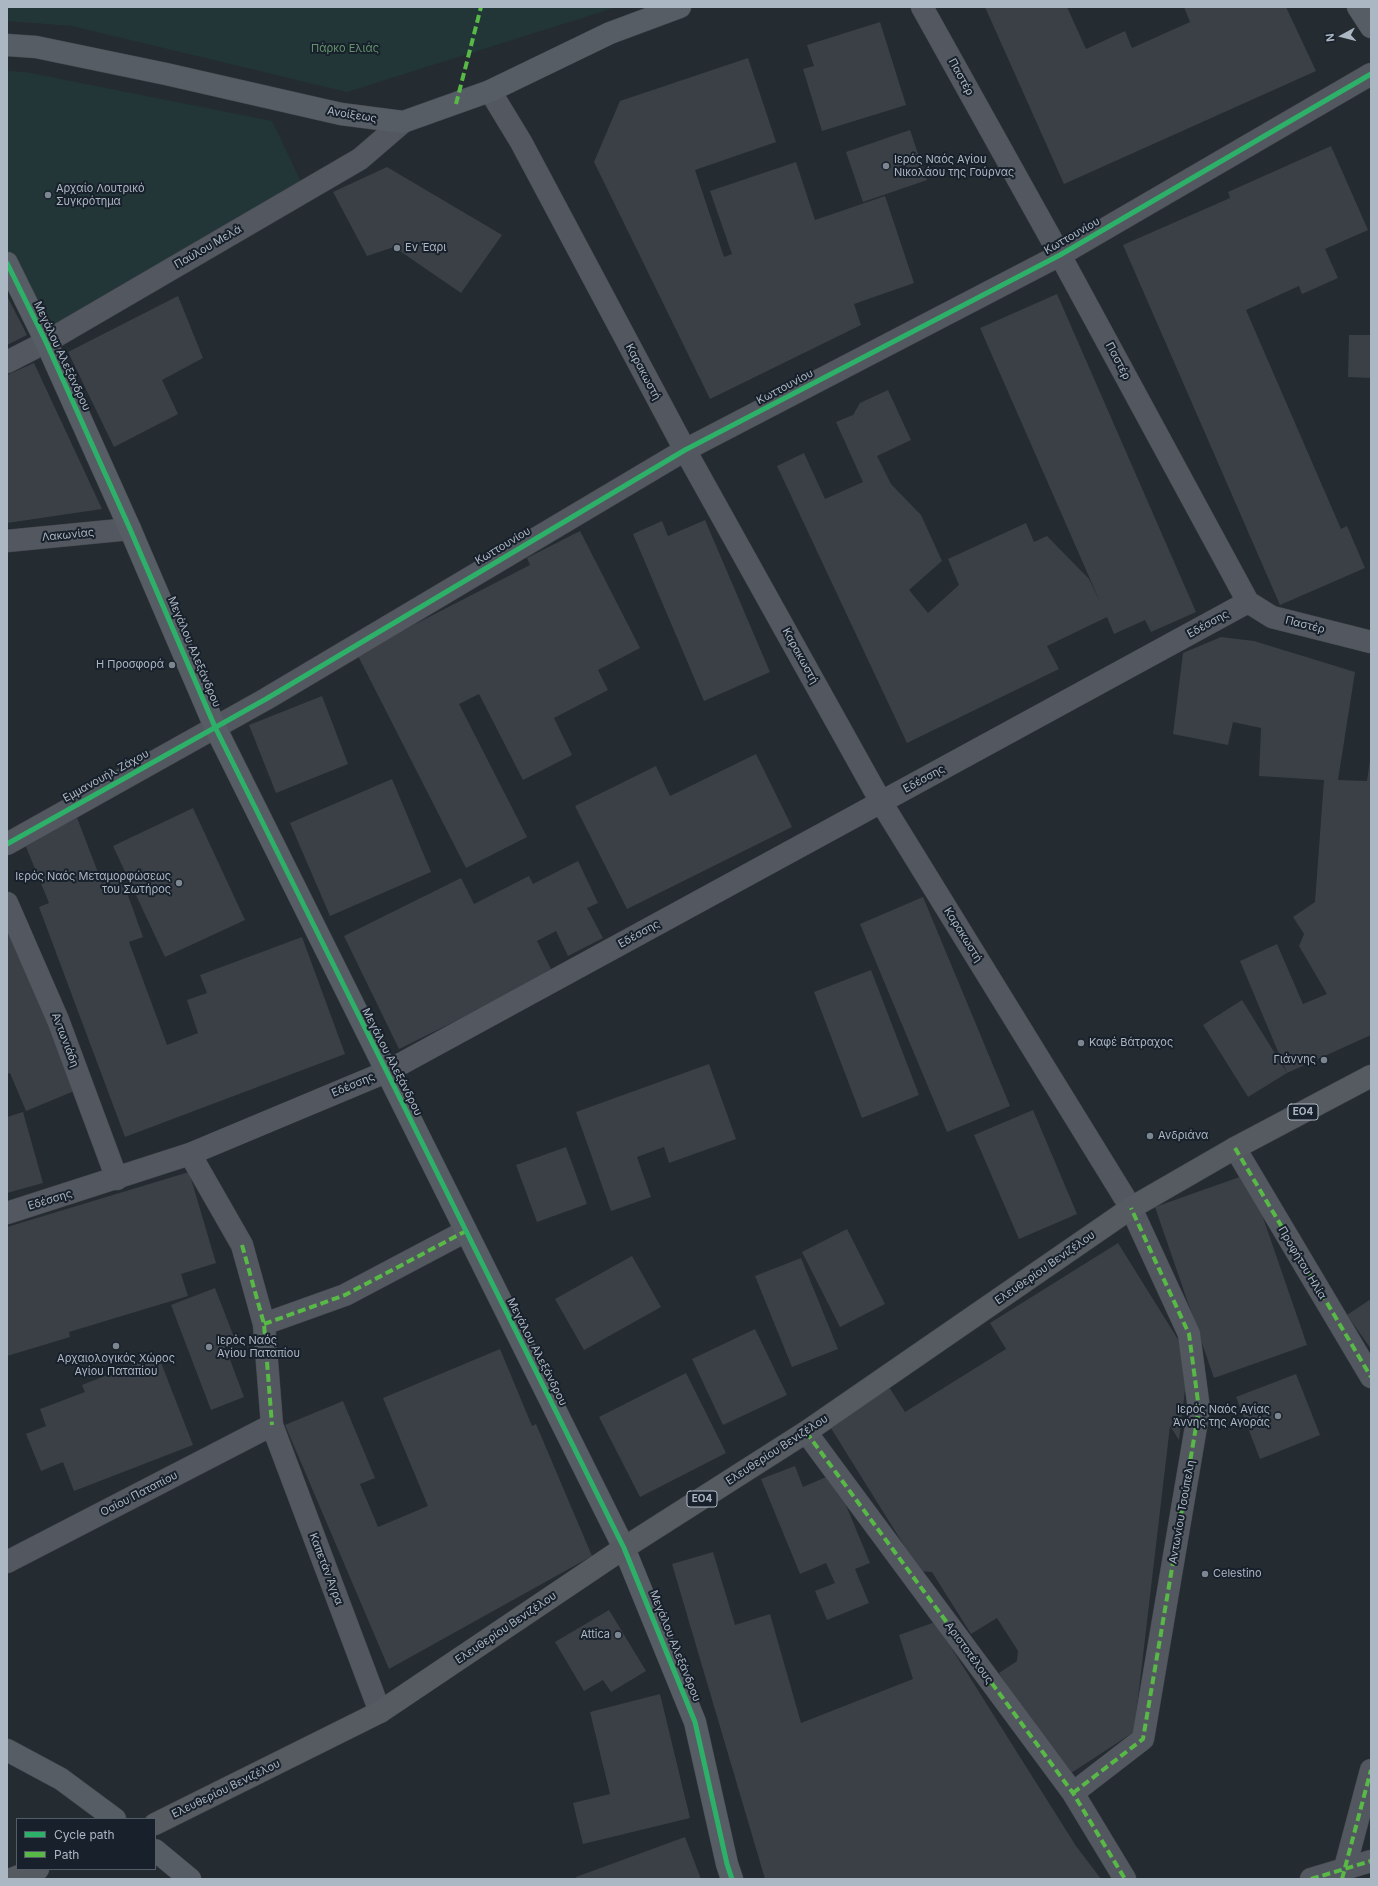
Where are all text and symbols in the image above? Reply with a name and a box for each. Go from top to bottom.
north arrow [1322,16,1362,56]
text: N [1323,32,1338,42]
park label: Πάρκο Ελιάς [311,42,379,56]
street label: Παστέρ [945,56,977,98]
street label: Ανοίξεως [326,105,378,125]
place label: Ιερός Ναός Αγίου Νικολάου της Γούρνας [894,153,1014,179]
marker: Ιερός Ναός Αγίου Νικολάου της Γούρνας [881,161,891,171]
place label: Αρχαίο Λουτρικό Συγκρότημα [56,182,145,208]
marker: Αρχαίο Λουτρικό Συγκρότημα [43,190,53,200]
street label: Κωττουνίου [1042,215,1102,257]
street label: Παύλου Μελά [172,222,244,272]
place label: Εν Έαρι [405,241,446,255]
marker: Εν Έαρι [392,243,402,253]
street label: Μεγάλου Αλεξάνδρου [31,299,93,413]
street label: Παστέρ [1103,340,1133,382]
street label: Καρακωστή [623,342,663,402]
street label: Κωττουνίου [754,367,816,407]
street label: Κωττουνίου [473,524,533,568]
street label: Λακωνίας [41,526,95,544]
street label: Μεγάλου Αλεξάνδρου [165,595,223,709]
street label: Εδέσσης [1185,607,1231,641]
street label: Παστέρ [1284,614,1326,636]
street label: Καρακωστή [779,626,821,686]
place label: Η Προσφορά [96,658,164,672]
marker: Η Προσφορά [167,660,177,670]
street label: Εμμανουήλ Ζάχου [61,747,151,805]
street label: Εδέσσης [901,762,947,796]
place label: Ιερός Ναός Μεταμορφώσεως του Σωτήρος [15,870,171,896]
marker: Ιερός Ναός Μεταμορφώσεως του Σωτήρος [174,878,184,888]
street label: Καρακωστή [941,905,985,965]
street label: Εδέσσης [616,917,662,951]
street label: Μεγάλου Αλεξάνδρου [359,1006,425,1118]
street label: Αντωνιάδη [49,1011,81,1069]
place label: Καφέ Βάτραχος [1089,1036,1173,1050]
marker: Καφέ Βάτραχος [1076,1038,1086,1048]
place label: Γιάννης [1274,1053,1316,1067]
marker: Γιάννης [1319,1055,1329,1065]
street label: Εδέσσης [330,1070,376,1100]
road number: ΕΟ4 [1288,1104,1318,1120]
place label: Ανδριάνα [1158,1129,1208,1143]
marker: Ανδριάνα [1145,1131,1155,1141]
street label: Εδέσσης [26,1187,74,1213]
street label: Προφήτου Ηλία [1275,1224,1329,1302]
street label: Ελευθερίου Βενιζέλου [992,1228,1098,1308]
street label: Μεγάλου Αλεξάνδρου [504,1296,570,1408]
place label: Ιερός Ναός Αγίου Παταπίου [217,1334,300,1360]
marker: Αρχαιολογικός Χώρος Αγίου Παταπίου [111,1341,121,1351]
marker: Ιερός Ναός Αγίου Παταπίου [204,1342,214,1352]
place label: Αρχαιολογικός Χώρος Αγίου Παταπίου [57,1352,175,1378]
place label: Ιερός Ναός Αγίας Άννης της Αγοράς [1173,1403,1270,1429]
marker: Ιερός Ναός Αγίας Άννης της Αγοράς [1273,1411,1283,1421]
street label: Ελευθερίου Βενιζέλου [723,1412,831,1488]
street label: Αντωνίου Τσούπελη [1166,1459,1198,1565]
street label: Οσίου Παταπίου [98,1469,180,1519]
road number: ΕΟ4 [687,1491,717,1507]
street label: Καπετάν Άγρα [306,1531,346,1607]
place label: Celestino [1213,1567,1262,1581]
marker: Celestino [1200,1569,1210,1579]
street label: Μεγάλου Αλεξάνδρου [647,1588,703,1704]
street label: Ελευθερίου Βενιζέλου [453,1589,559,1667]
street label: Αριστοτέλους [942,1619,996,1687]
place label: Attica [580,1628,610,1642]
marker: Attica [613,1630,623,1640]
street label: Ελευθερίου Βενιζέλου [170,1757,282,1821]
legend [16,1818,156,1870]
text: Cycle path [54,1827,115,1842]
text: Path [54,1847,79,1862]

